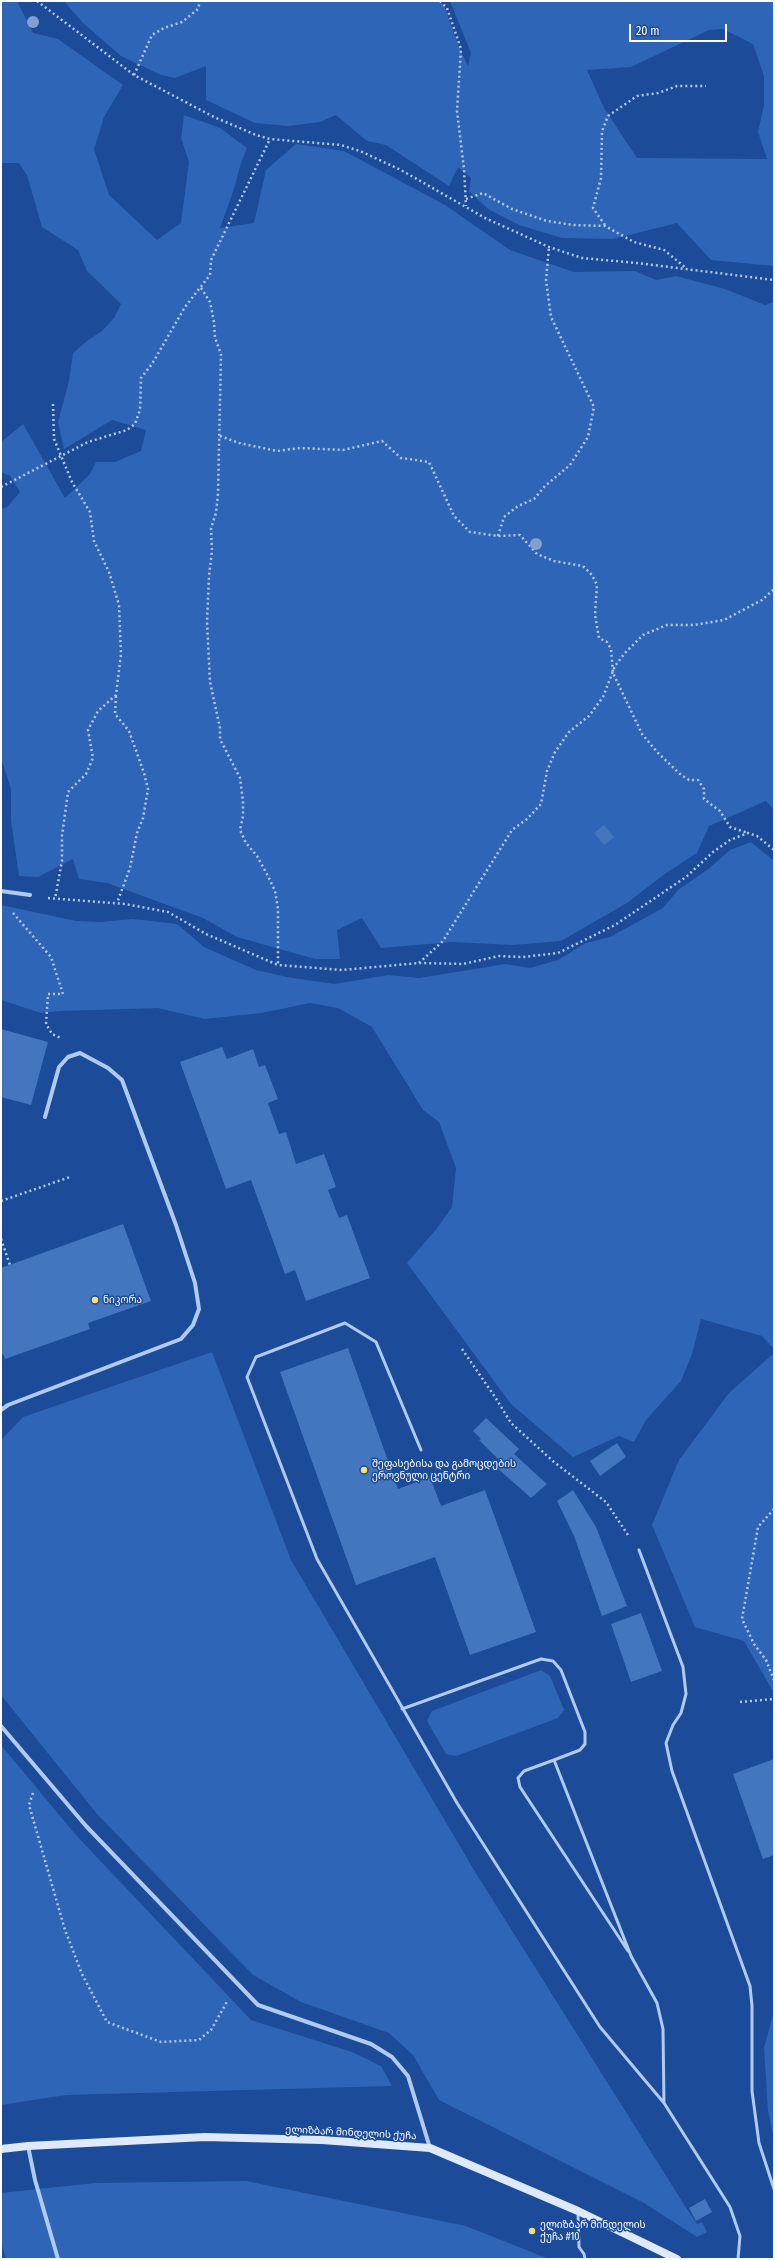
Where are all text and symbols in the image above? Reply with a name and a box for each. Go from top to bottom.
scale bar [631,16,729,42]
text: 20 m [636,24,660,38]
place label: ნიკორა [103,1294,142,1306]
marker: ნიკორა [90,1295,100,1305]
place label: შეფასებისა და გამოცდების ეროვნული ცენტრი [372,1458,516,1482]
marker: შეფასებისა და გამოცდების ეროვნული ცენტრი [359,1465,369,1475]
street label: ელიზბარ მინდელის ქუჩა [285,2124,417,2142]
place label: ელიზბარ მინდელის ქუჩა #10 [540,2219,646,2242]
marker: ელიზბარ მინდელის ქუჩა #10 [527,2226,537,2236]

